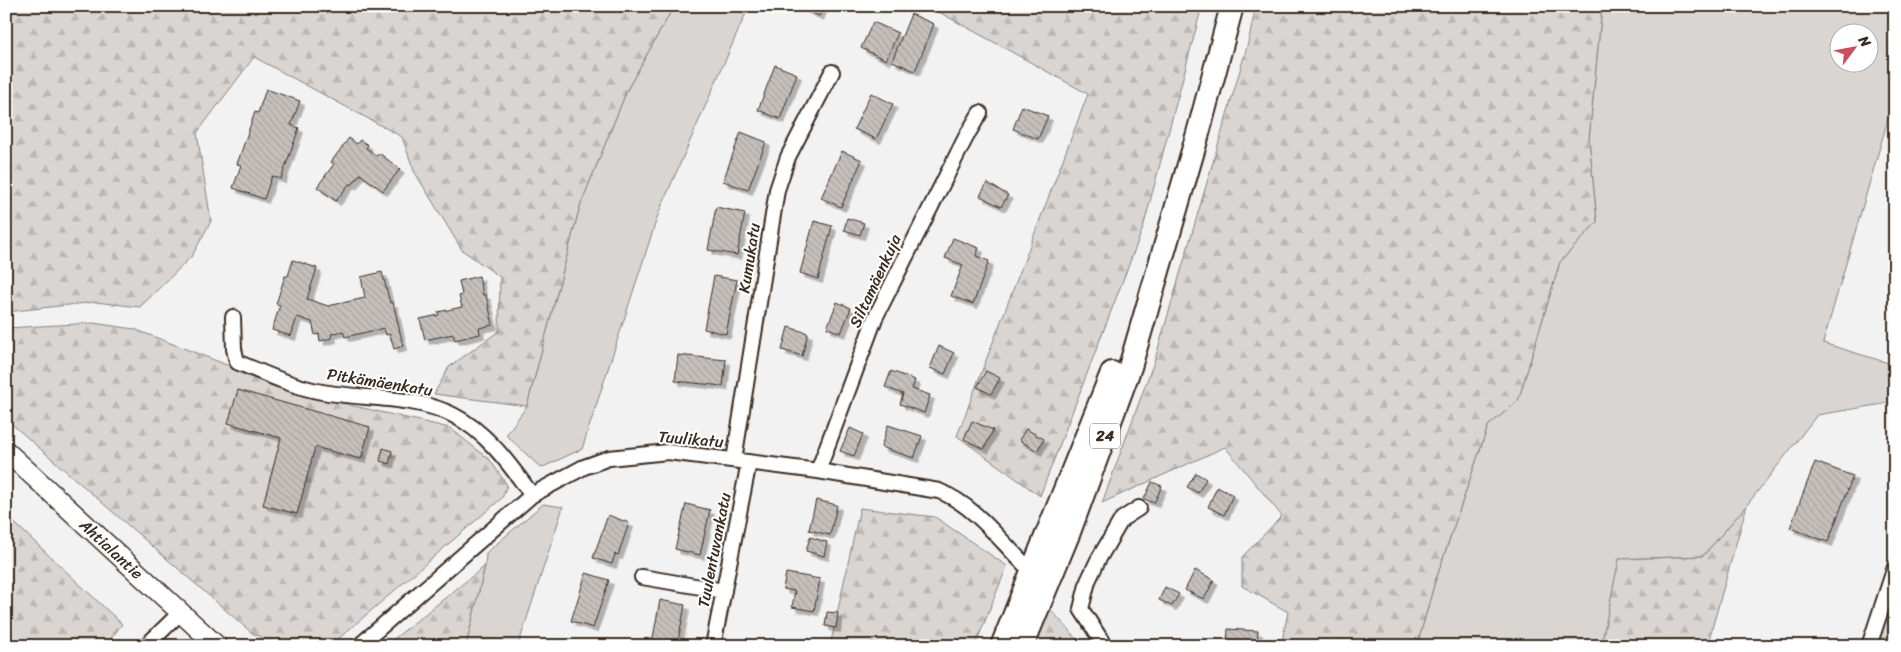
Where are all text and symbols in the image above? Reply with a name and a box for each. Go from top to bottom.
north arrow [1828,22,1878,72]
text: N [1851,30,1878,52]
street label: Kumukatu [729,220,769,295]
street label: Siltamäenkuja [841,228,910,333]
street label: Pitkämäenkatu [325,359,435,405]
street label: Tuulikatu [657,422,725,456]
road number: 24 [1090,424,1120,448]
street label: Tuulentuvankatu [689,490,739,610]
street label: Ahtialantie [72,511,151,586]

